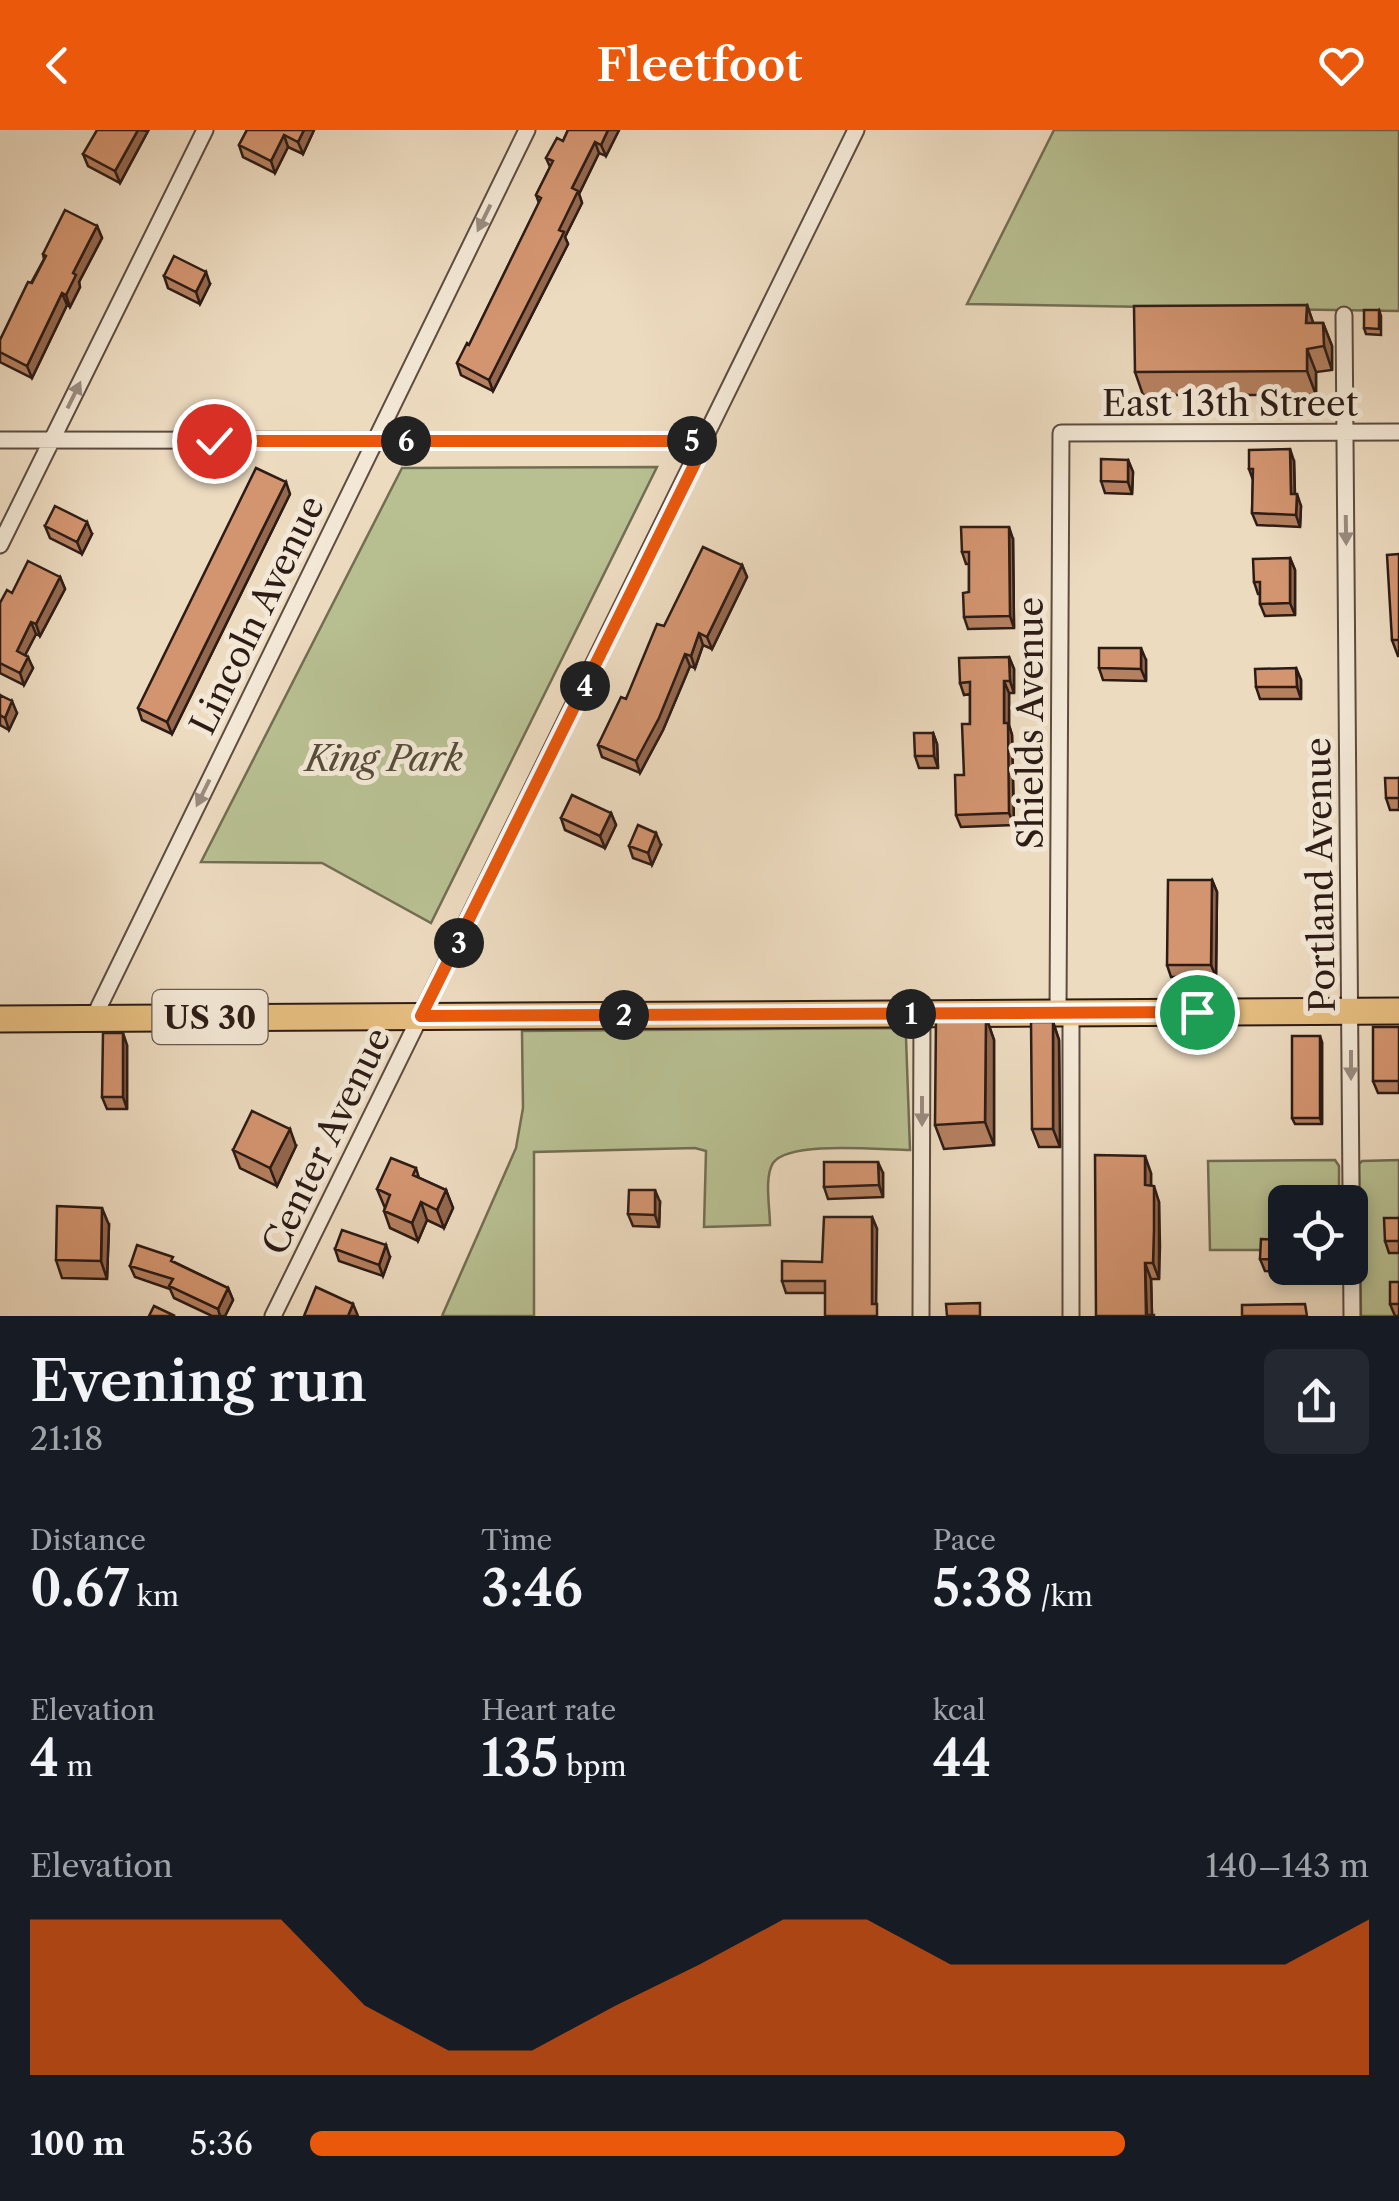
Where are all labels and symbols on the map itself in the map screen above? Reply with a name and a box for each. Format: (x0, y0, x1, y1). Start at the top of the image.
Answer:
one-way arrow (476, 203, 493, 232)
one-way arrow (66, 380, 83, 409)
street label: East 13th Street (1102, 382, 1359, 425)
pin (172, 399, 257, 484)
pin: 6 (381, 416, 431, 466)
pin: 5 (667, 416, 717, 466)
street label: Lincoln Avenue (181, 489, 333, 741)
one-way arrow (1338, 515, 1354, 547)
street label: Shields Avenue (1009, 597, 1052, 849)
pin: 4 (560, 661, 610, 711)
park label: King Park (302, 737, 463, 780)
street label: Portland Avenue (1296, 737, 1344, 1013)
one-way arrow (195, 779, 212, 808)
pin: 3 (434, 918, 484, 968)
pin (1155, 970, 1240, 1055)
pin: 1 (886, 989, 936, 1039)
road number: US 30 (152, 990, 268, 1044)
pin: 2 (599, 990, 649, 1040)
street label: Center Avenue (253, 1021, 399, 1261)
one-way arrow (1343, 1050, 1359, 1082)
one-way arrow (914, 1096, 930, 1128)

